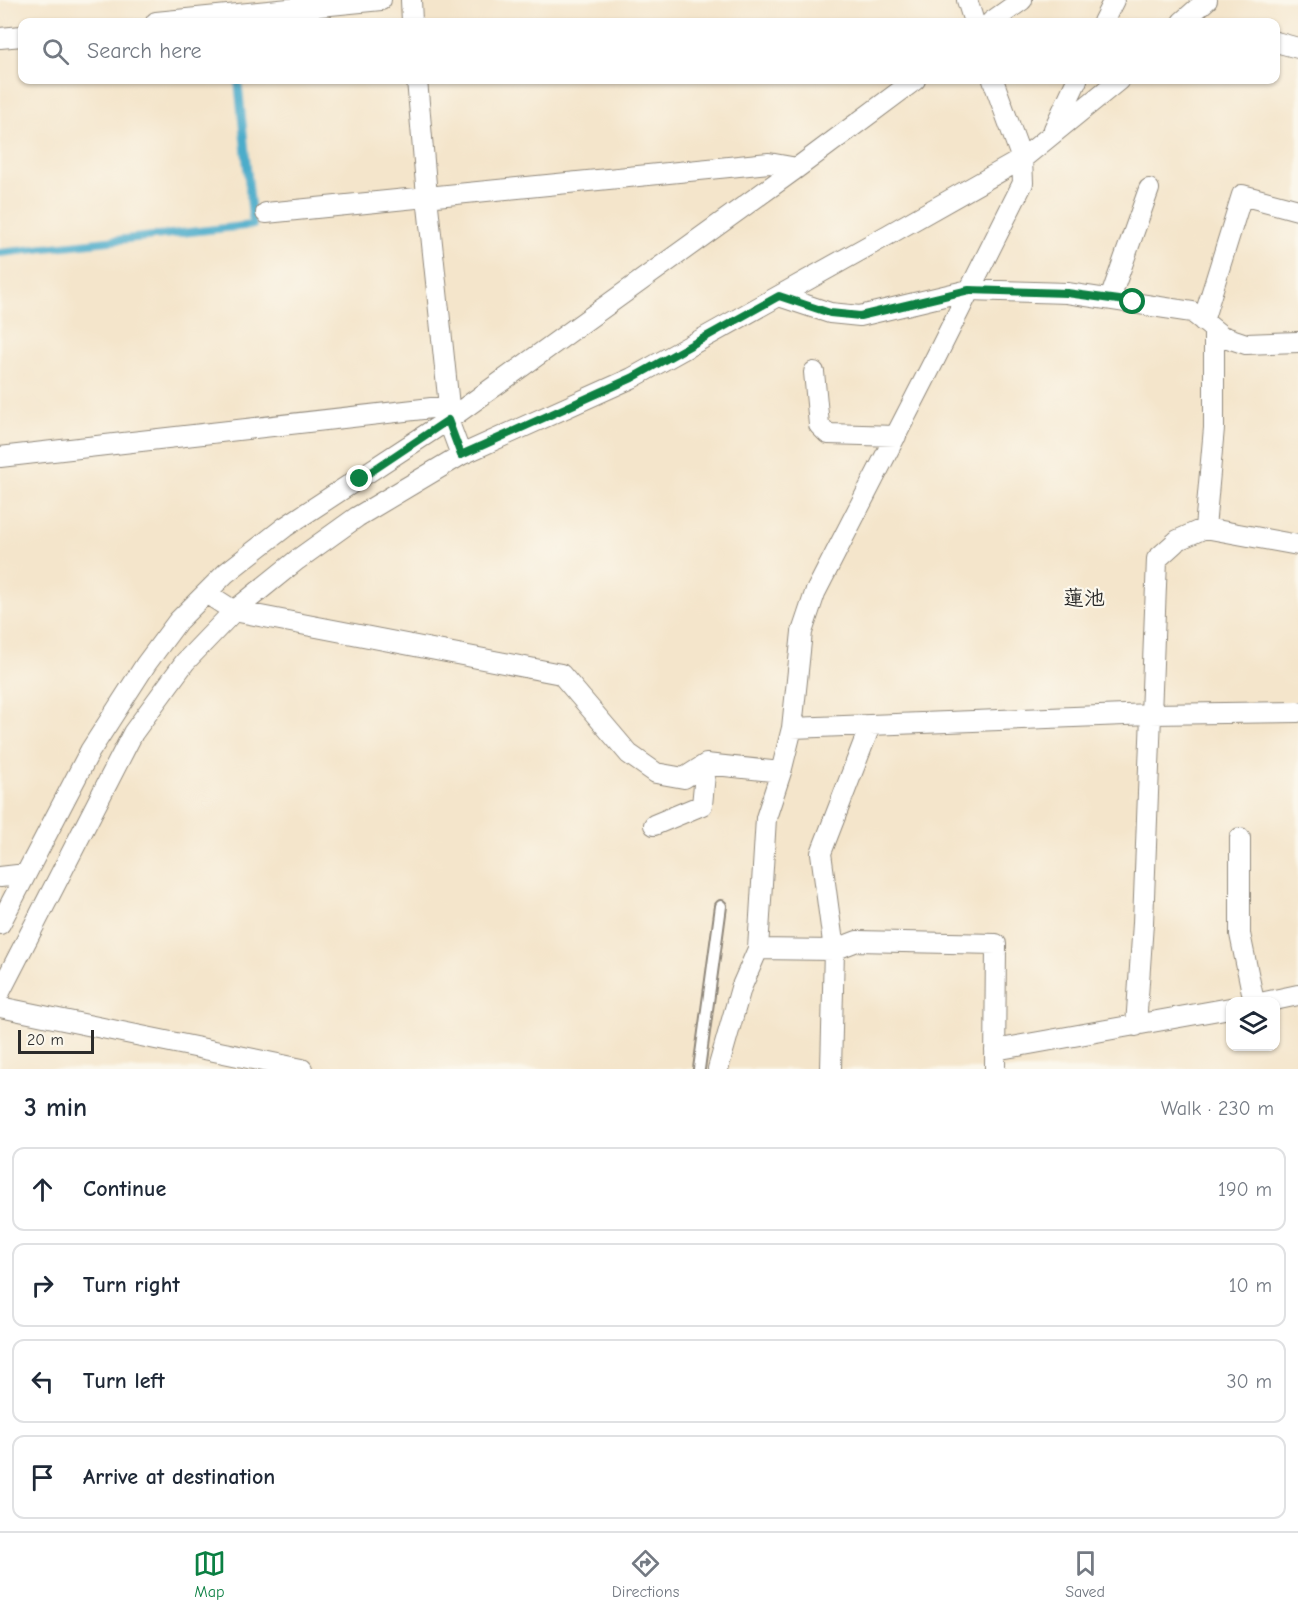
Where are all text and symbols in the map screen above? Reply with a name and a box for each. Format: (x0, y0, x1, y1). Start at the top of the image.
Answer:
search box (18, 18, 1280, 84)
icon: search (39, 35, 72, 68)
text: Search here (87, 38, 202, 64)
route start (1119, 288, 1145, 314)
route end (346, 465, 372, 491)
district label: 蓮池 (1063, 586, 1105, 610)
map controls (1226, 997, 1280, 1051)
button: layers (1226, 997, 1280, 1051)
scale bar (18, 1027, 94, 1054)
text: 20 m (27, 1031, 64, 1049)
text: 3 min (24, 1093, 87, 1123)
text: Walk · 230 m (1161, 1097, 1274, 1120)
icon: ahead (26, 1173, 59, 1206)
text: Continue (83, 1176, 166, 1202)
text: 190 m (1218, 1178, 1272, 1201)
icon: right (26, 1269, 59, 1302)
text: Turn right (83, 1272, 180, 1298)
text: 10 m (1229, 1274, 1272, 1297)
icon: left (26, 1365, 59, 1398)
text: Turn left (83, 1368, 165, 1394)
text: 30 m (1226, 1370, 1272, 1393)
icon: arrive (26, 1461, 59, 1494)
text: Arrive at destination (83, 1464, 275, 1490)
tab: Map (193, 1547, 226, 1601)
tab: Directions (612, 1547, 679, 1601)
tab: Saved (1065, 1547, 1105, 1601)

